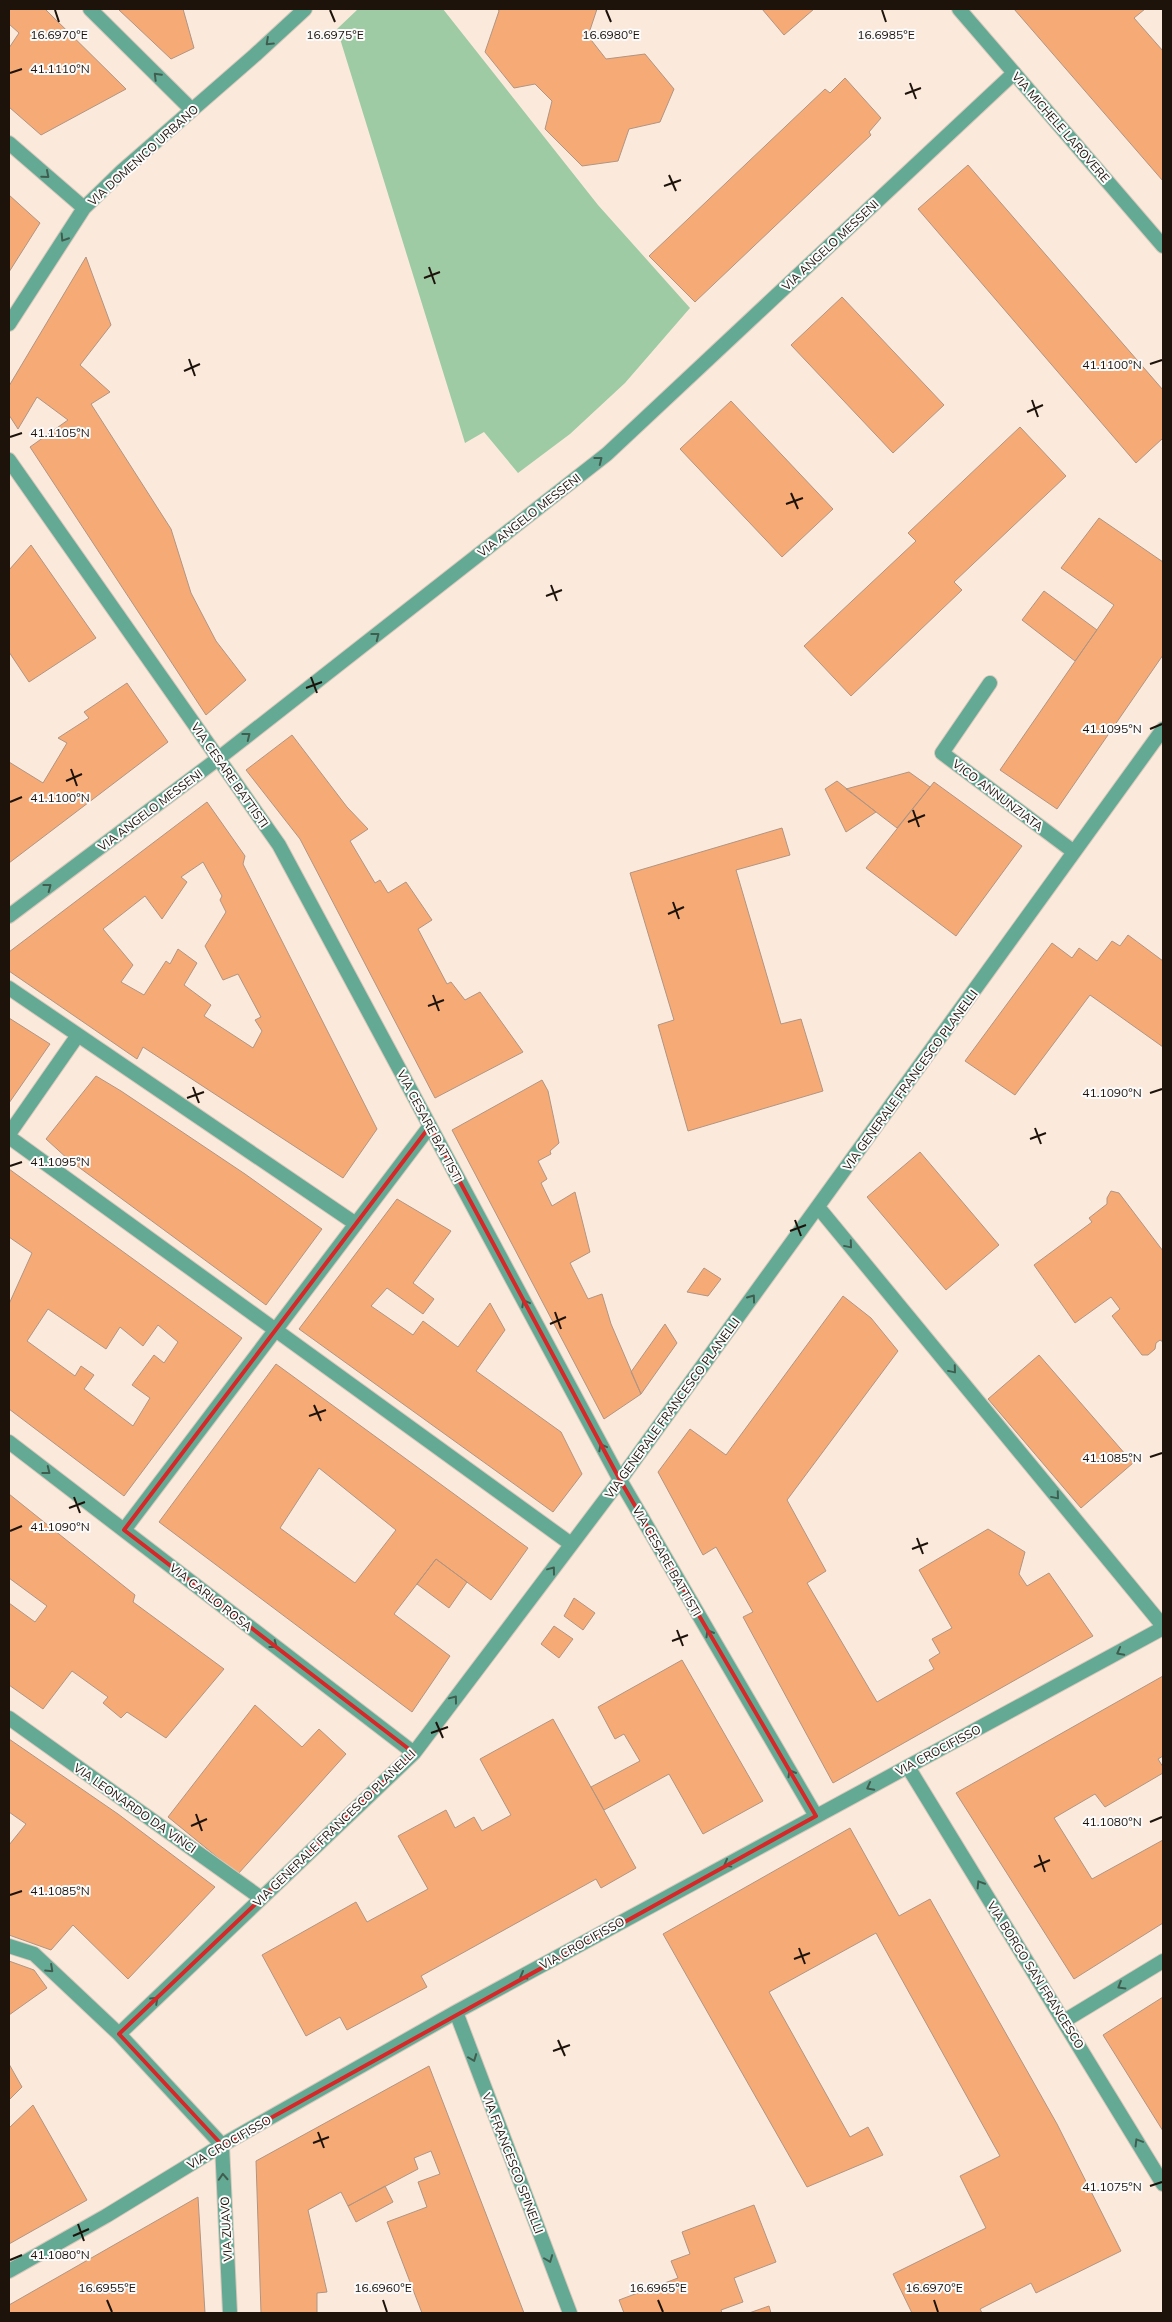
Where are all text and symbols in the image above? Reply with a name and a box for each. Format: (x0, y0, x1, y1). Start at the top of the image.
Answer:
text: 16.6970°E (30, 27, 88, 42)
text: 16.6975°E (306, 27, 364, 42)
text: 16.6980°E (582, 27, 640, 42)
text: 16.6985°E (857, 27, 915, 42)
one-way arrow (266, 36, 275, 45)
text: 41.1110°N (30, 61, 90, 76)
street label: VIA MICHELE LAROVERE (1009, 69, 1113, 185)
one-way arrow (154, 73, 163, 82)
street label: VIA DOMENICO URBANO (85, 101, 201, 209)
one-way arrow (40, 169, 49, 178)
street label: VIA ANGELO MESSENI (778, 196, 882, 294)
one-way arrow (61, 233, 70, 242)
text: 41.1100°N (1082, 357, 1142, 372)
text: 41.1105°N (30, 425, 90, 440)
one-way arrow (594, 456, 603, 465)
street label: VIA ANGELO MESSENI (474, 470, 584, 560)
one-way arrow (370, 633, 379, 642)
street label: VIA CESARE BATTISTI (188, 720, 272, 830)
text: 41.1095°N (1082, 721, 1142, 736)
one-way arrow (241, 733, 251, 742)
street label: VICO ANNUNZIATA (950, 756, 1046, 834)
street label: VIA ANGELO MESSENI (95, 766, 205, 854)
text: 41.1100°N (30, 790, 90, 805)
one-way arrow (42, 884, 51, 892)
street label: VIA GENERALE FRANCESCO PLANELLI (839, 987, 981, 1173)
street label: VIA CESARE BATTISTI (394, 1067, 466, 1185)
text: 41.1090°N (1082, 1085, 1142, 1100)
text: 41.1095°N (30, 1154, 90, 1169)
one-way arrow (844, 1239, 852, 1248)
one-way arrow (746, 1294, 755, 1304)
one-way arrow (522, 1300, 532, 1309)
street label: VIA GENERALE FRANCESCO PLANELLI (601, 1315, 743, 1501)
one-way arrow (947, 1365, 956, 1374)
one-way arrow (598, 1443, 608, 1452)
text: 41.1085°N (1082, 1450, 1142, 1465)
one-way arrow (41, 1466, 50, 1474)
one-way arrow (1050, 1490, 1059, 1499)
street label: VIA CESARE BATTISTI (629, 1503, 705, 1619)
text: 41.1090°N (30, 1519, 90, 1534)
street label: VIA CARLO ROSA (167, 1560, 255, 1634)
one-way arrow (546, 1567, 554, 1576)
one-way arrow (706, 1629, 716, 1638)
one-way arrow (268, 1639, 277, 1648)
one-way arrow (1117, 1645, 1126, 1655)
one-way arrow (448, 1695, 457, 1705)
street label: VIA CROCIFISSO (893, 1721, 983, 1779)
street label: VIA GENERALE FRANCESCO PLANELLI (250, 1746, 418, 1910)
street label: VIA LEONARDO DA VINCI (71, 1760, 199, 1856)
one-way arrow (788, 1770, 798, 1779)
one-way arrow (866, 1781, 875, 1791)
text: 41.1080°N (1082, 1814, 1142, 1829)
one-way arrow (723, 1858, 732, 1868)
one-way arrow (977, 1881, 986, 1890)
text: 41.1085°N (30, 1883, 90, 1898)
street label: VIA BORGO SAN FRANCESCO (984, 1898, 1088, 2052)
street label: VIA CROCIFISSO (537, 1914, 627, 1972)
one-way arrow (44, 1963, 53, 1972)
one-way arrow (519, 1969, 528, 1979)
one-way arrow (1118, 1979, 1127, 1989)
one-way arrow (149, 1997, 158, 2006)
one-way arrow (467, 2053, 477, 2061)
street label: VIA FRANCESCO SPINELLI (479, 2090, 547, 2236)
street label: VIA CROCIFISSO (184, 2112, 274, 2172)
one-way arrow (1134, 2139, 1144, 2148)
one-way arrow (218, 2173, 229, 2181)
text: 41.1075°N (1082, 2179, 1142, 2194)
street label: VIA ZUAVO (217, 2196, 235, 2262)
text: 41.1080°N (30, 2247, 90, 2262)
one-way arrow (543, 2254, 553, 2262)
text: 16.6955°E (78, 2280, 136, 2295)
text: 16.6960°E (354, 2280, 412, 2295)
text: 16.6965°E (629, 2280, 687, 2295)
text: 16.6970°E (905, 2280, 963, 2295)

